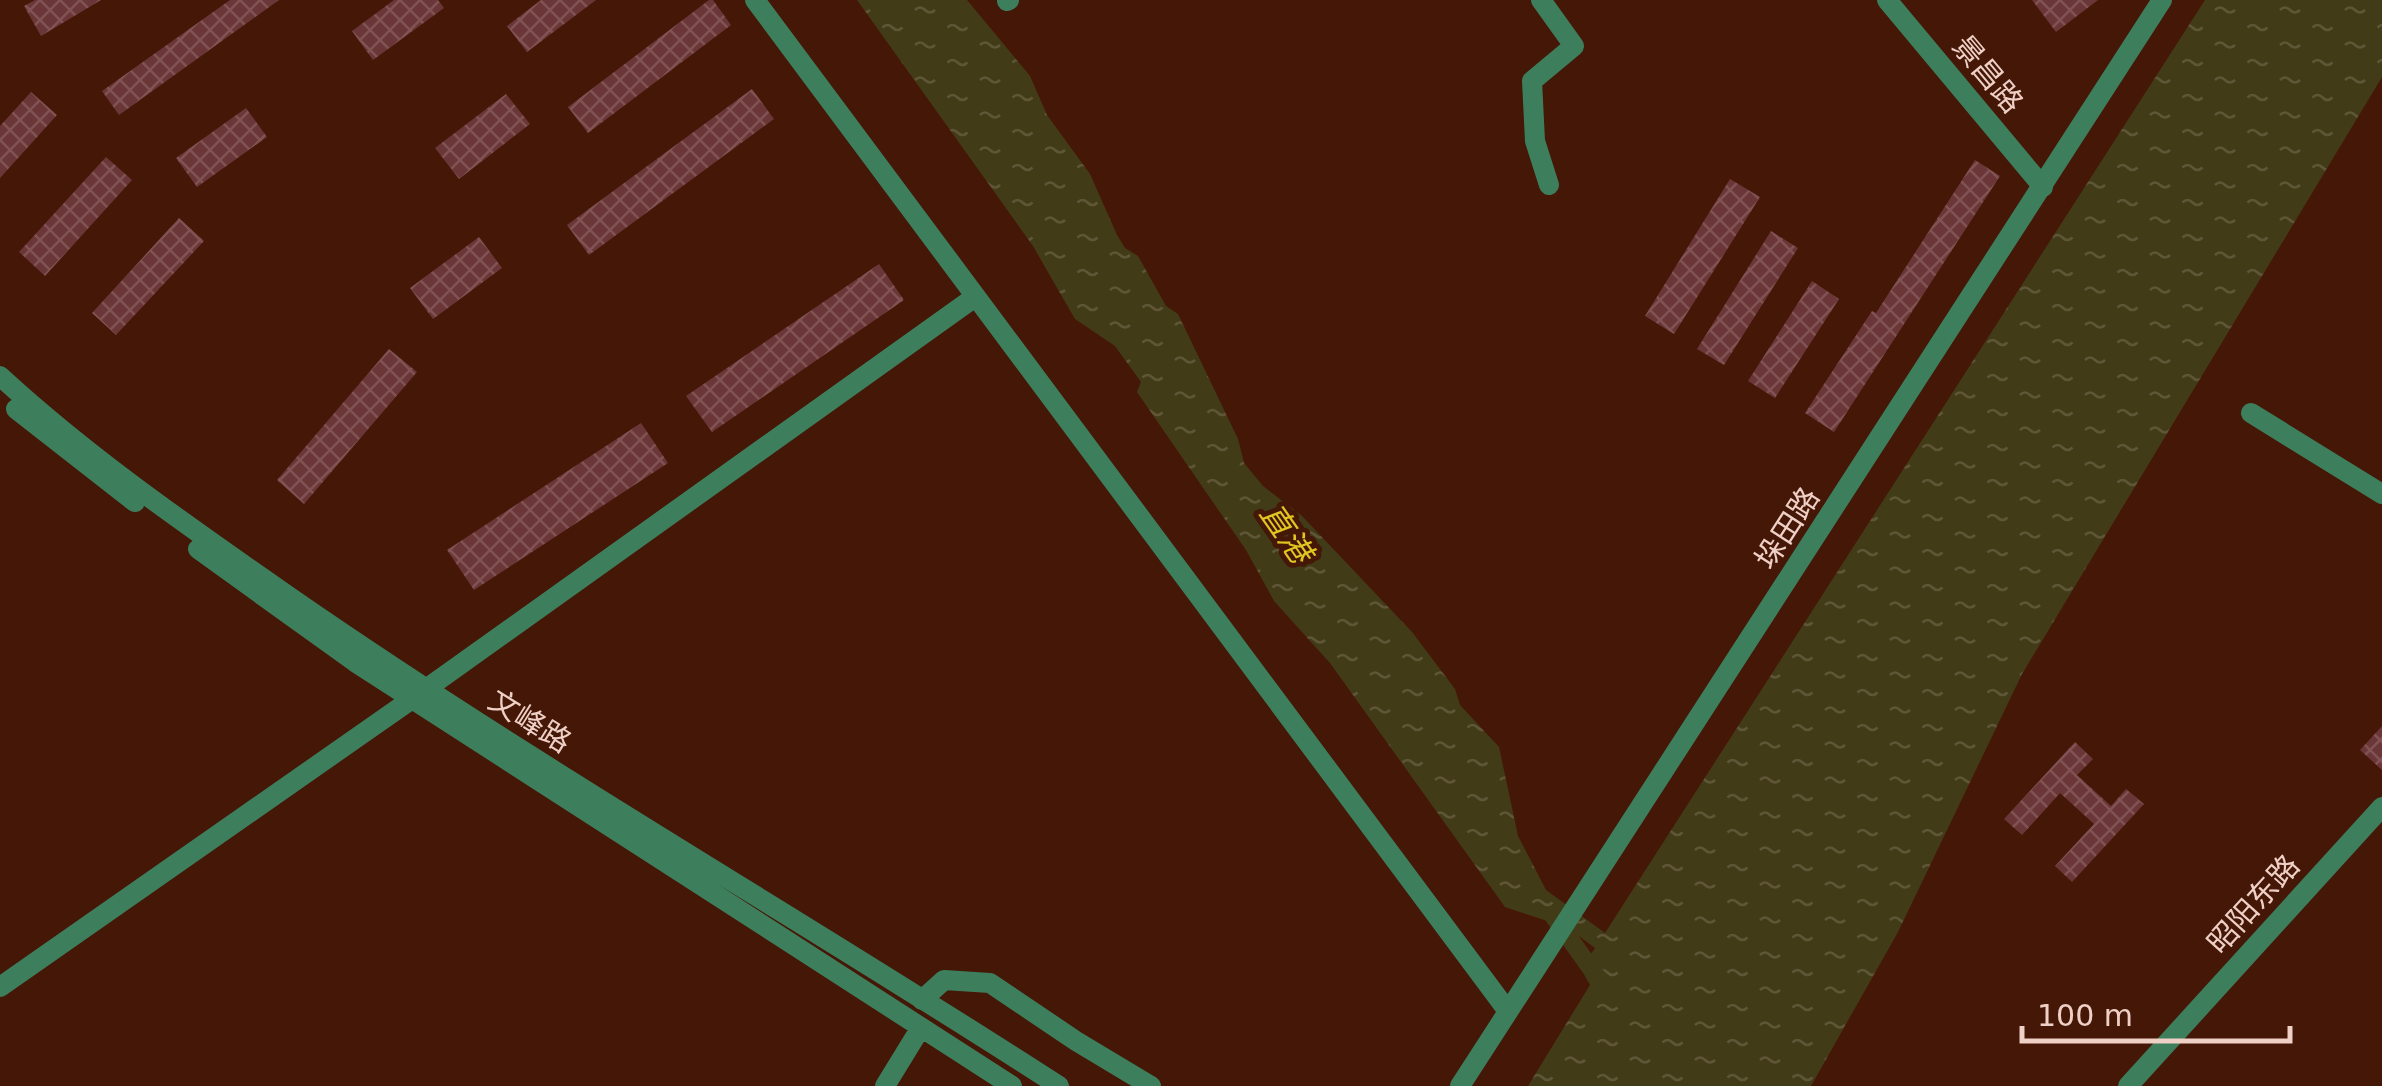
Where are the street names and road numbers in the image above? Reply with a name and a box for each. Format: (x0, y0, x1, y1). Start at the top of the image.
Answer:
street label: 景昌路 (1946, 28, 2030, 120)
street label: 垛田路 (1748, 481, 1826, 575)
street label: 文峰路 (483, 682, 577, 760)
street label: 昭阳东路 (2200, 848, 2306, 960)

